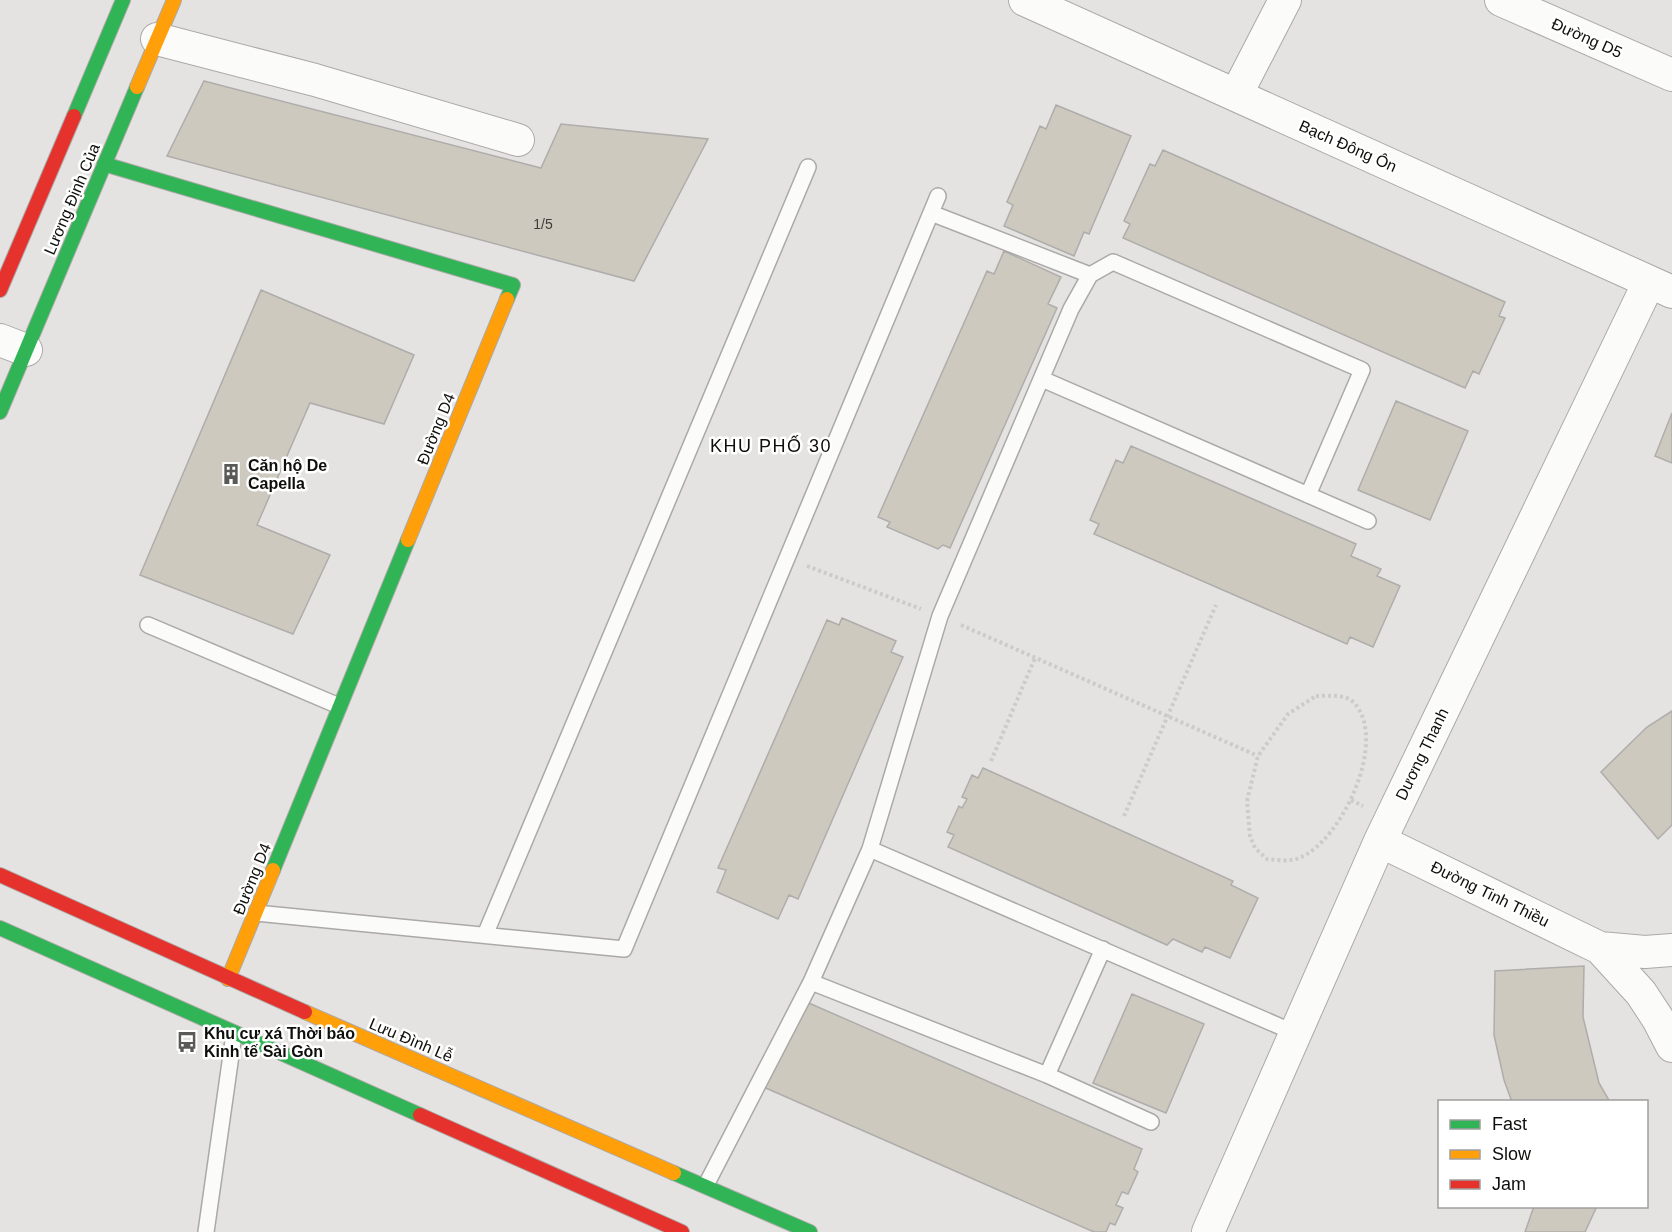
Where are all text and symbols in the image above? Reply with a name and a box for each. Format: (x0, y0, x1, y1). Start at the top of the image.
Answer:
street label: Đường D5 (1549, 15, 1625, 61)
street label: Bạch Đông Ôn (1297, 116, 1400, 175)
street label: Lương Định Của (41, 141, 103, 257)
house number: 1/5 (533, 216, 553, 232)
street label: Đường D4 (414, 391, 458, 467)
district label: KHU PHỐ 30 (710, 435, 832, 456)
place label: Căn hộ De Capella (248, 457, 327, 492)
building icon: Căn hộ De Capella (219, 462, 243, 486)
street label: Dương Thanh (1392, 705, 1452, 803)
street label: Đường D4 (230, 841, 274, 917)
street label: Đường Tinh Thiều (1428, 858, 1552, 930)
street label: Lưu Đình Lễ (367, 1014, 456, 1065)
place label: Khu cư xá Thời báo Kinh tế Sài Gòn (204, 1025, 355, 1060)
bus stop icon: Khu cư xá Thời báo Kinh tế Sài Gòn (175, 1030, 199, 1054)
legend (1438, 1100, 1648, 1208)
text: Fast (1492, 1114, 1527, 1134)
text: Slow (1492, 1144, 1532, 1164)
text: Jam (1492, 1174, 1526, 1194)

